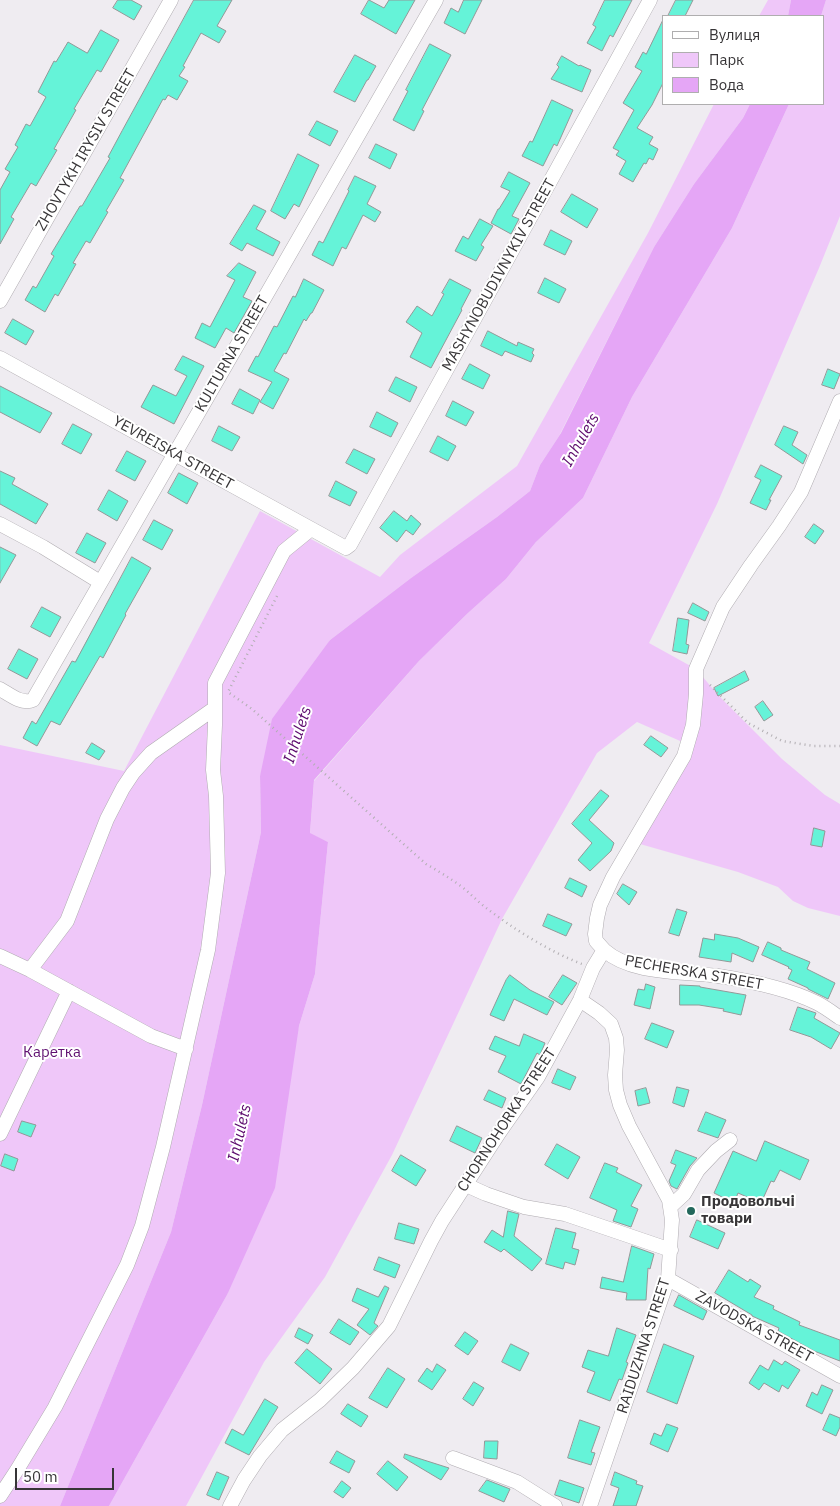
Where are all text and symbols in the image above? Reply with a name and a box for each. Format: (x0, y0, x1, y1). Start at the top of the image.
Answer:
legend (662, 15, 825, 105)
text: Вулиця (709, 25, 760, 44)
text: Парк (709, 50, 744, 69)
street label: ZHOVTYKH IRYSIV STREET (32, 66, 140, 234)
text: Вода (709, 75, 744, 94)
street label: MASHYNOBUDIVNYKIV STREET (439, 176, 559, 374)
street label: KULTURNA STREET (191, 293, 273, 415)
water label: Inhulets (558, 410, 604, 470)
street label: YEVREISKA STREET (110, 412, 236, 494)
water label: Inhulets (280, 704, 316, 766)
street label: PECHERSKA STREET (623, 952, 765, 994)
park label: Каретка (23, 1044, 81, 1062)
street label: CHORNOHORKA STREET (454, 1045, 560, 1195)
water label: Inhulets (224, 1102, 256, 1164)
place label: Продовольчі товари (701, 1193, 795, 1228)
marker: Продовольчі товари (685, 1205, 697, 1217)
street label: RAIDUZHNA STREET (614, 1276, 674, 1416)
street label: ZAVODSKA STREET (692, 1287, 816, 1367)
scale bar (18, 1458, 116, 1490)
text: 50 m (23, 1467, 58, 1486)

